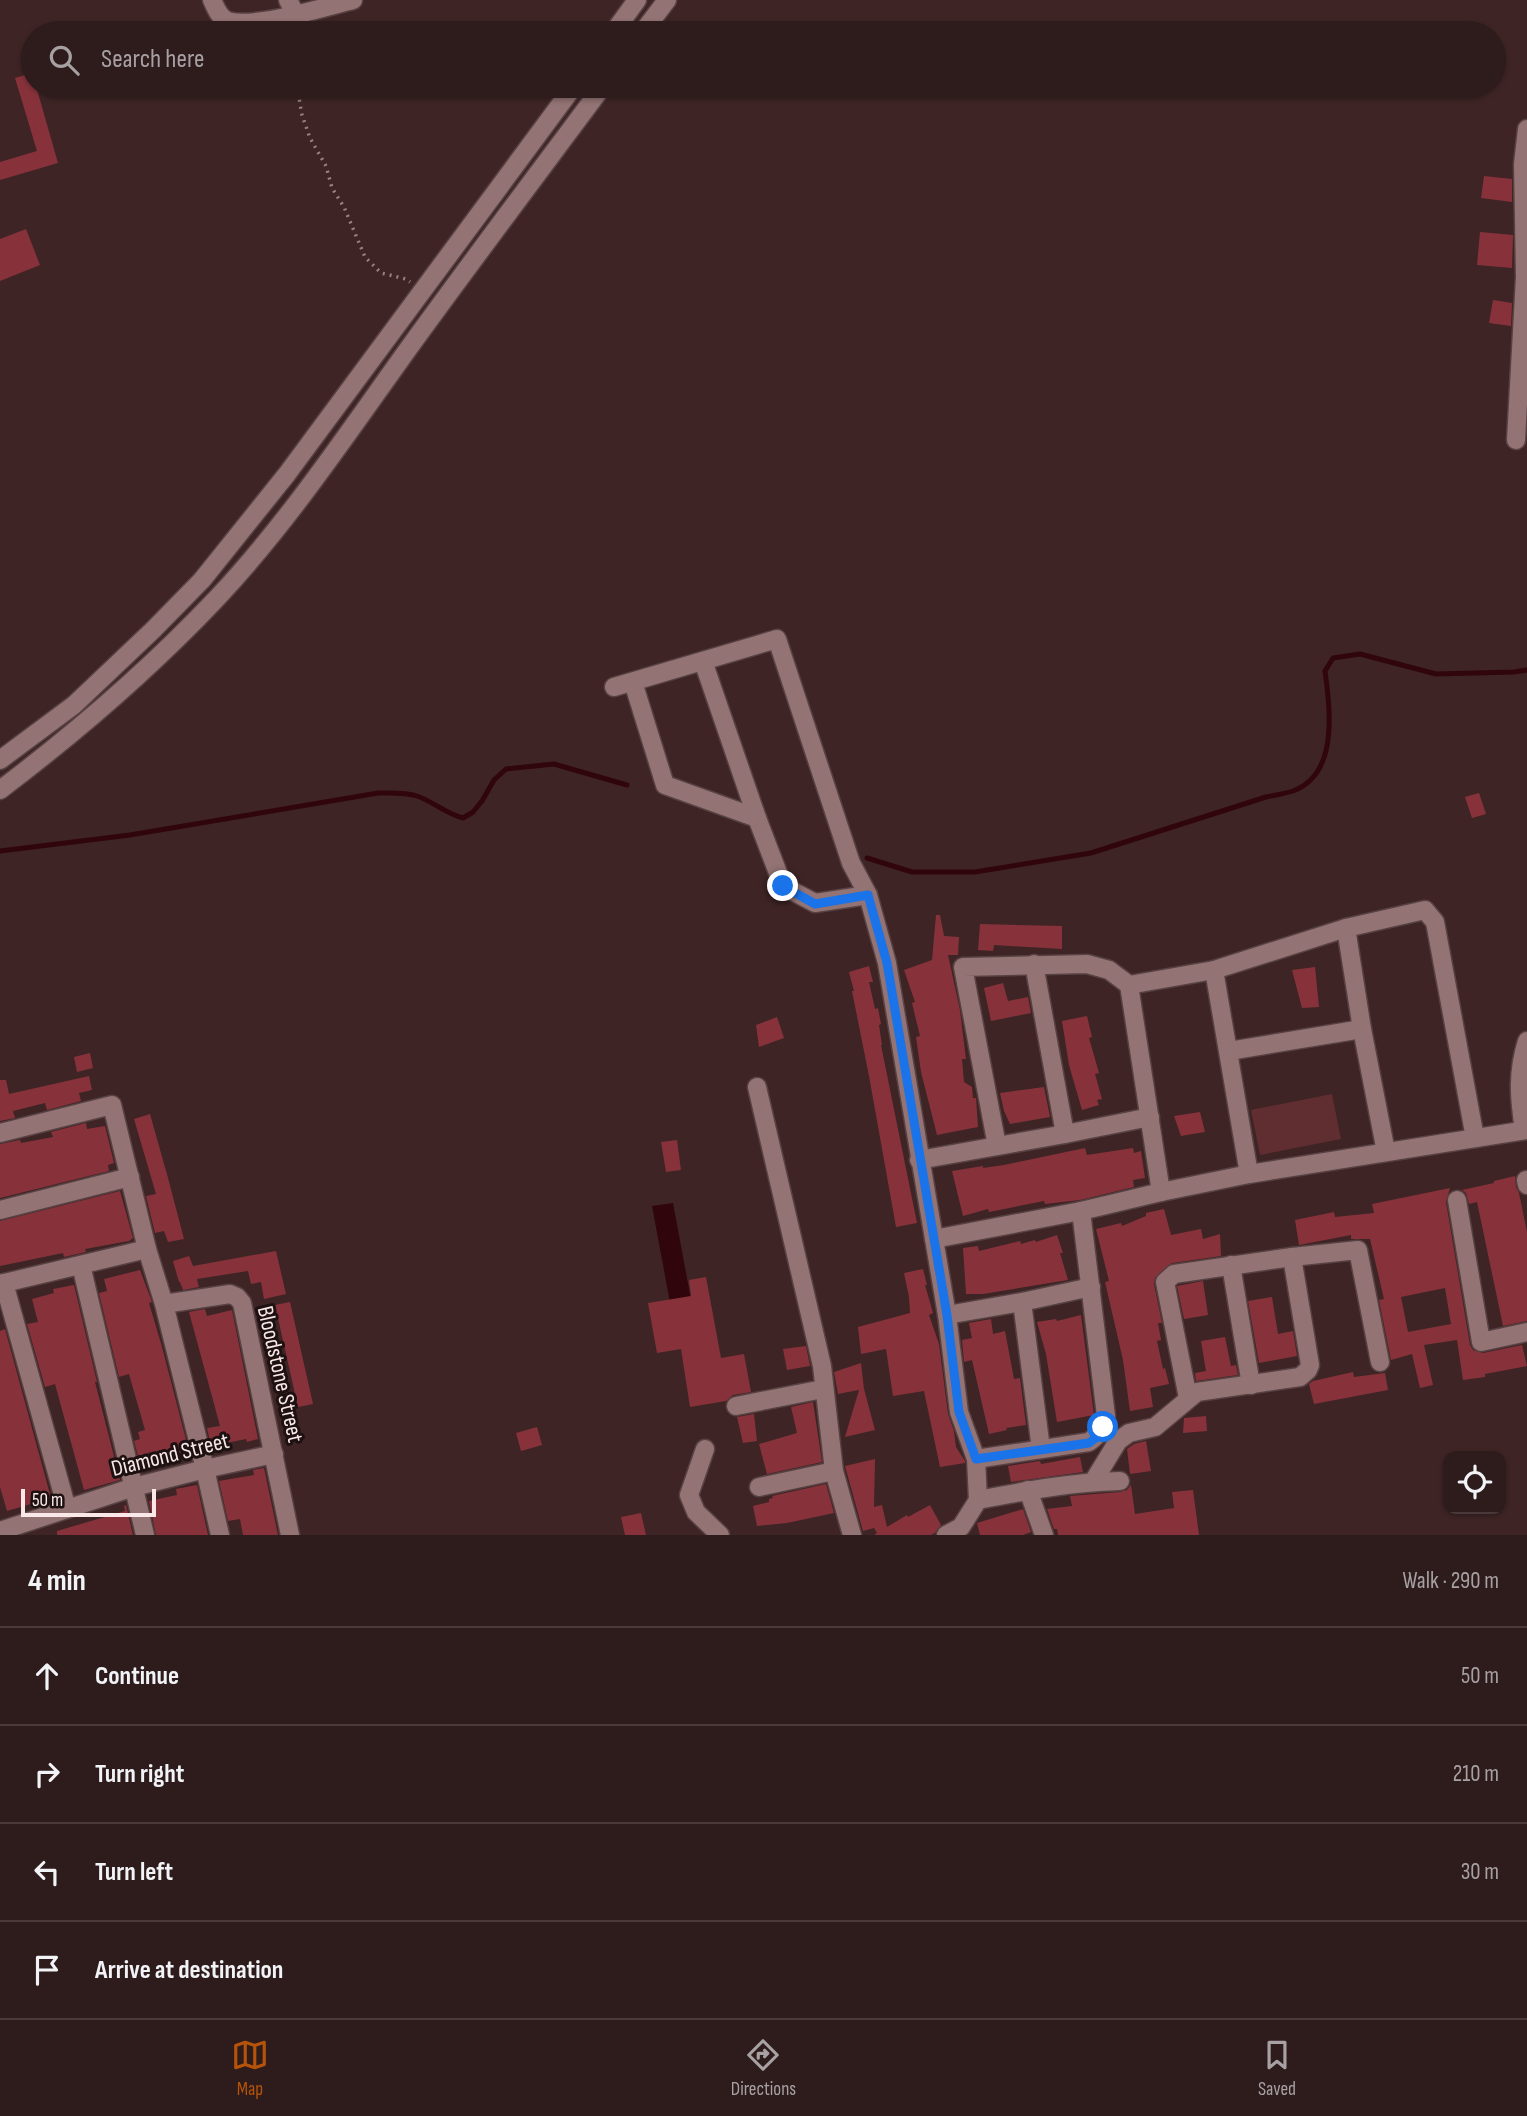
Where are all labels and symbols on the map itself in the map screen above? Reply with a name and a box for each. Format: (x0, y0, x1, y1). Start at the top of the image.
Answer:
route end (767, 870, 798, 901)
street label: Bloodstone Street (251, 1303, 309, 1445)
route start (1087, 1411, 1118, 1442)
street label: Diamond Street (108, 1427, 232, 1483)
scale bar (21, 1486, 156, 1518)

